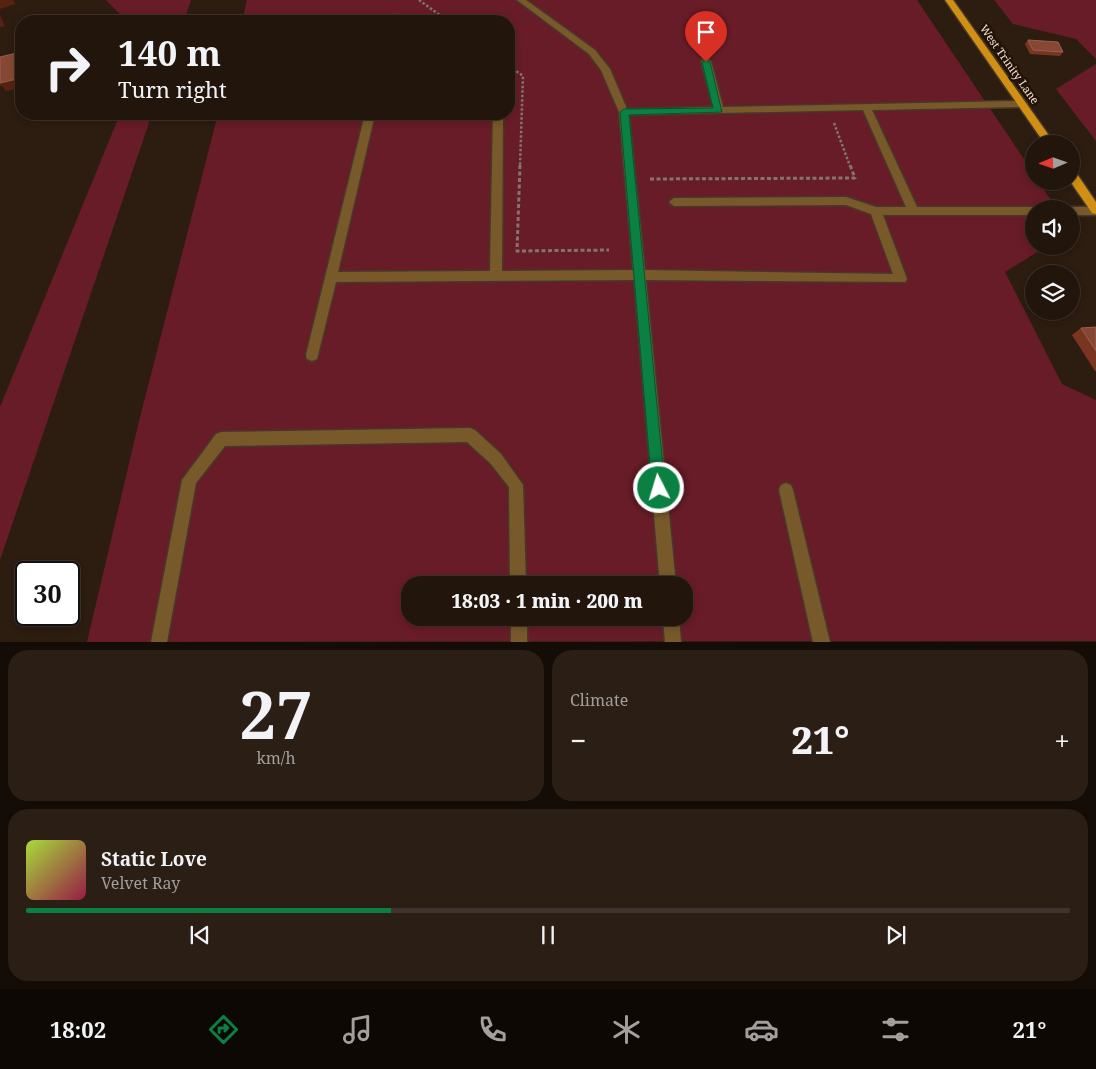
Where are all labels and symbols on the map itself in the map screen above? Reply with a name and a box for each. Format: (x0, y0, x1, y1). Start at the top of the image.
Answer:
pin (685, 11, 727, 62)
street label: West Trinity Lane (977, 21, 1043, 107)
north arrow (1025, 135, 1080, 190)
position arrow (632, 461, 684, 513)
speed limit sign: 30 (15, 561, 80, 626)

